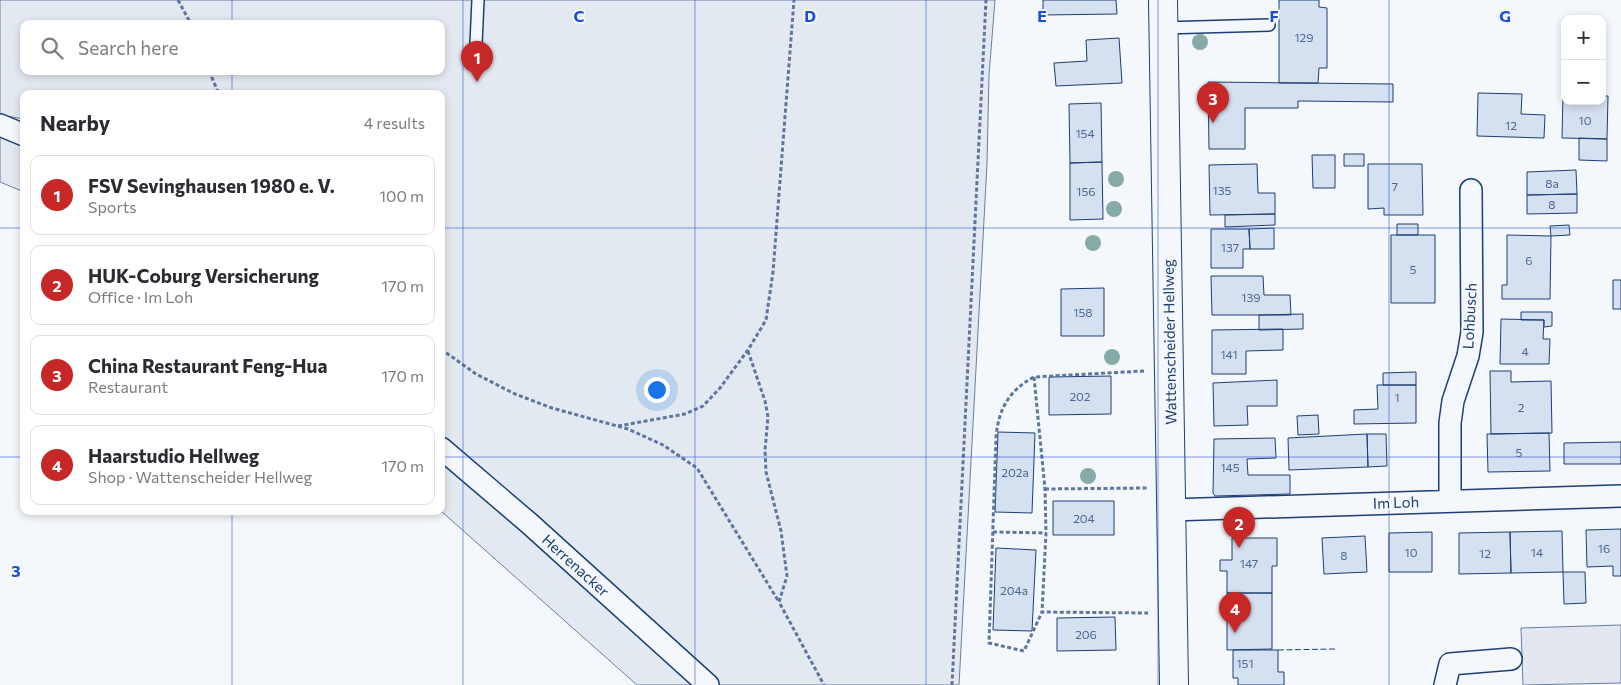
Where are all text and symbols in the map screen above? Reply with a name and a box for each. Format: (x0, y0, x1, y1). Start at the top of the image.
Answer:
text: C (574, 6, 585, 25)
text: D (804, 6, 816, 25)
text: E (1037, 6, 1047, 25)
text: F (1269, 6, 1279, 25)
text: G (1499, 6, 1511, 25)
map controls (1561, 15, 1606, 105)
button: + (1561, 15, 1606, 60)
search box (20, 20, 445, 75)
house number: 129 (1294, 30, 1314, 44)
icon: search (38, 34, 66, 62)
text: Search here (78, 36, 178, 59)
pin: 1 (461, 41, 493, 82)
button: − (1561, 60, 1606, 105)
pin: 3 (1197, 82, 1229, 123)
text: Nearby (40, 110, 110, 135)
text: 4 results (364, 113, 425, 132)
house number: 10 (1579, 113, 1592, 127)
house number: 12 (1505, 118, 1517, 132)
house number: 154 (1075, 126, 1095, 140)
text: FSV Sevinghausen 1980 e. V. (88, 174, 335, 197)
house number: 8a (1545, 176, 1559, 190)
house number: 7 (1392, 179, 1398, 193)
house number: 135 (1213, 183, 1232, 197)
house number: 156 (1076, 184, 1096, 198)
text: 1 (53, 186, 61, 205)
text: 100 m (379, 186, 424, 205)
text: Sports (88, 197, 137, 216)
house number: 8 (1548, 197, 1556, 211)
house number: 137 (1221, 240, 1239, 254)
house number: 6 (1525, 253, 1533, 267)
street label: Wattenscheider Hellweg (1159, 259, 1179, 425)
house number: 5 (1410, 262, 1417, 276)
text: HUK-Coburg Versicherung (88, 264, 319, 287)
text: 2 (52, 276, 62, 295)
text: 170 m (381, 276, 424, 295)
street label: Lohbusch (1458, 282, 1480, 350)
text: Office · Im Loh (88, 287, 193, 306)
house number: 139 (1241, 290, 1261, 304)
house number: 158 (1073, 305, 1093, 319)
house number: 4 (1521, 344, 1529, 358)
house number: 141 (1220, 347, 1238, 361)
text: China Restaurant Feng-Hua (88, 354, 327, 377)
text: 3 (52, 366, 62, 385)
text: 170 m (381, 366, 424, 385)
text: Restaurant (88, 377, 168, 396)
your location (644, 377, 670, 403)
house number: 202 (1069, 389, 1091, 403)
house number: 1 (1394, 390, 1400, 404)
house number: 2 (1518, 400, 1525, 414)
text: Haarstudio Hellweg (88, 444, 259, 467)
house number: 5 (1516, 445, 1523, 459)
text: 4 (52, 456, 62, 475)
text: 170 m (381, 456, 424, 475)
house number: 145 (1220, 460, 1240, 474)
house number: 202a (1001, 465, 1029, 479)
text: Shop · Wattenscheider Hellweg (88, 467, 312, 486)
street label: Im Loh (1373, 492, 1419, 512)
pin: 2 (1223, 507, 1255, 548)
house number: 204 (1073, 511, 1095, 525)
street label: Herrenacker (539, 530, 613, 600)
house number: 16 (1598, 541, 1610, 555)
house number: 10 (1405, 545, 1418, 559)
house number: 14 (1531, 545, 1543, 559)
house number: 12 (1479, 546, 1491, 560)
house number: 8 (1340, 548, 1348, 562)
house number: 147 (1240, 556, 1258, 570)
text: 3 (11, 561, 21, 580)
house number: 204a (1000, 583, 1028, 597)
pin: 4 (1219, 592, 1251, 633)
house number: 206 (1075, 627, 1097, 641)
house number: 151 (1236, 656, 1254, 670)

